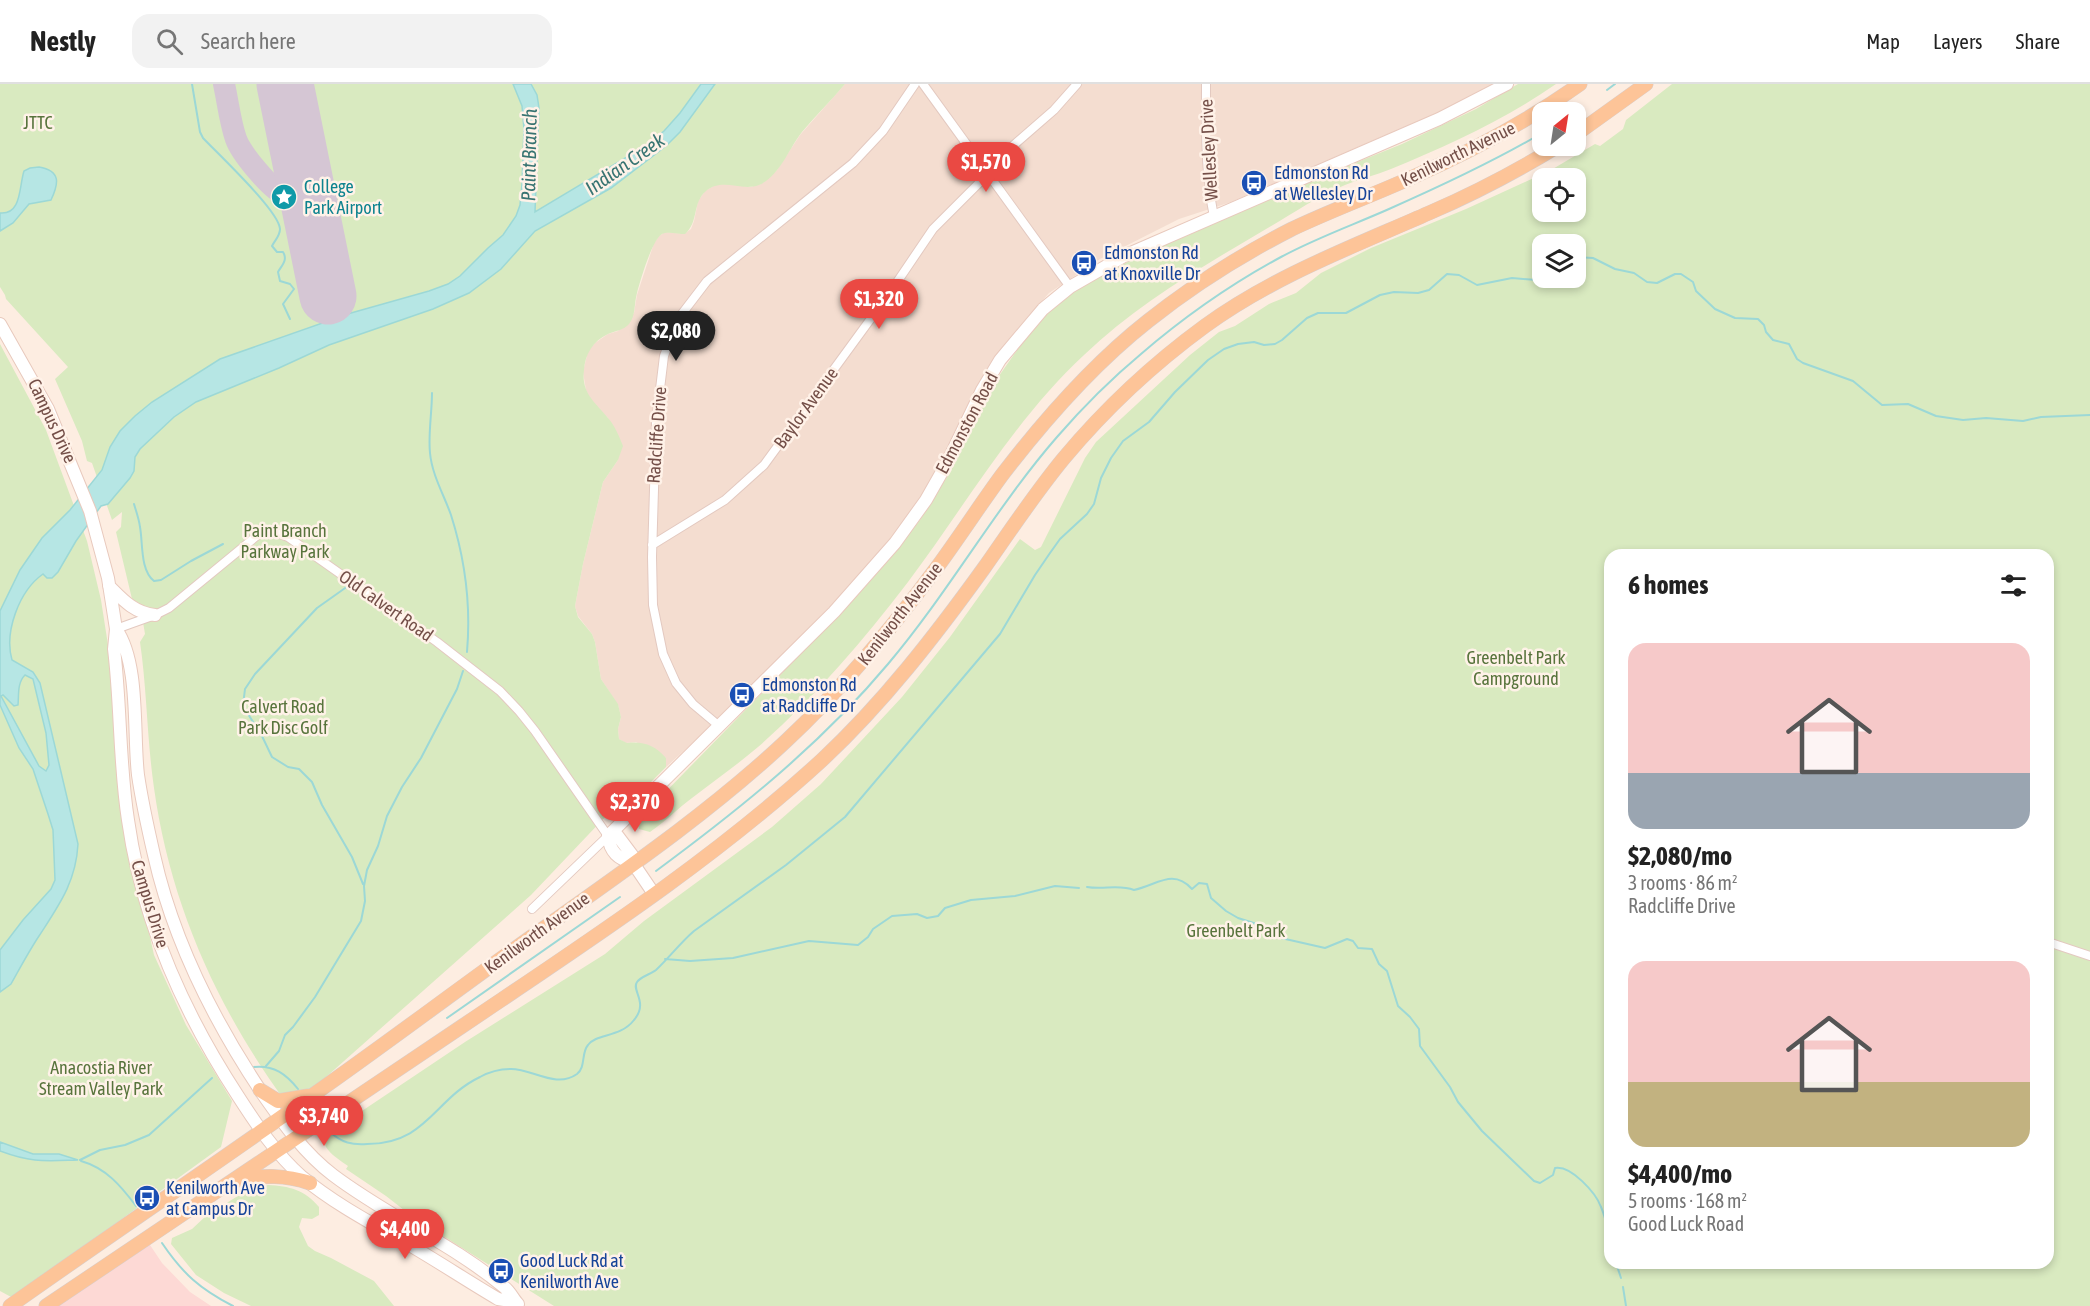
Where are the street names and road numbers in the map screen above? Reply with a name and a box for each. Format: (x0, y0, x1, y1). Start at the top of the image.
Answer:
street label: Wellesley Drive (1195, 99, 1222, 201)
street label: Kenilworth Avenue (1397, 117, 1518, 190)
street label: Baylor Avenue (769, 363, 842, 452)
street label: Edmonston Road (931, 369, 1002, 477)
street label: Campus Drive (24, 375, 81, 466)
street label: Radcliffe Drive (643, 386, 670, 484)
street label: Kenilworth Avenue (853, 558, 946, 669)
street label: Old Calvert Road (335, 566, 437, 646)
street label: Campus Drive (127, 858, 174, 950)
street label: Kenilworth Avenue (480, 888, 593, 978)

